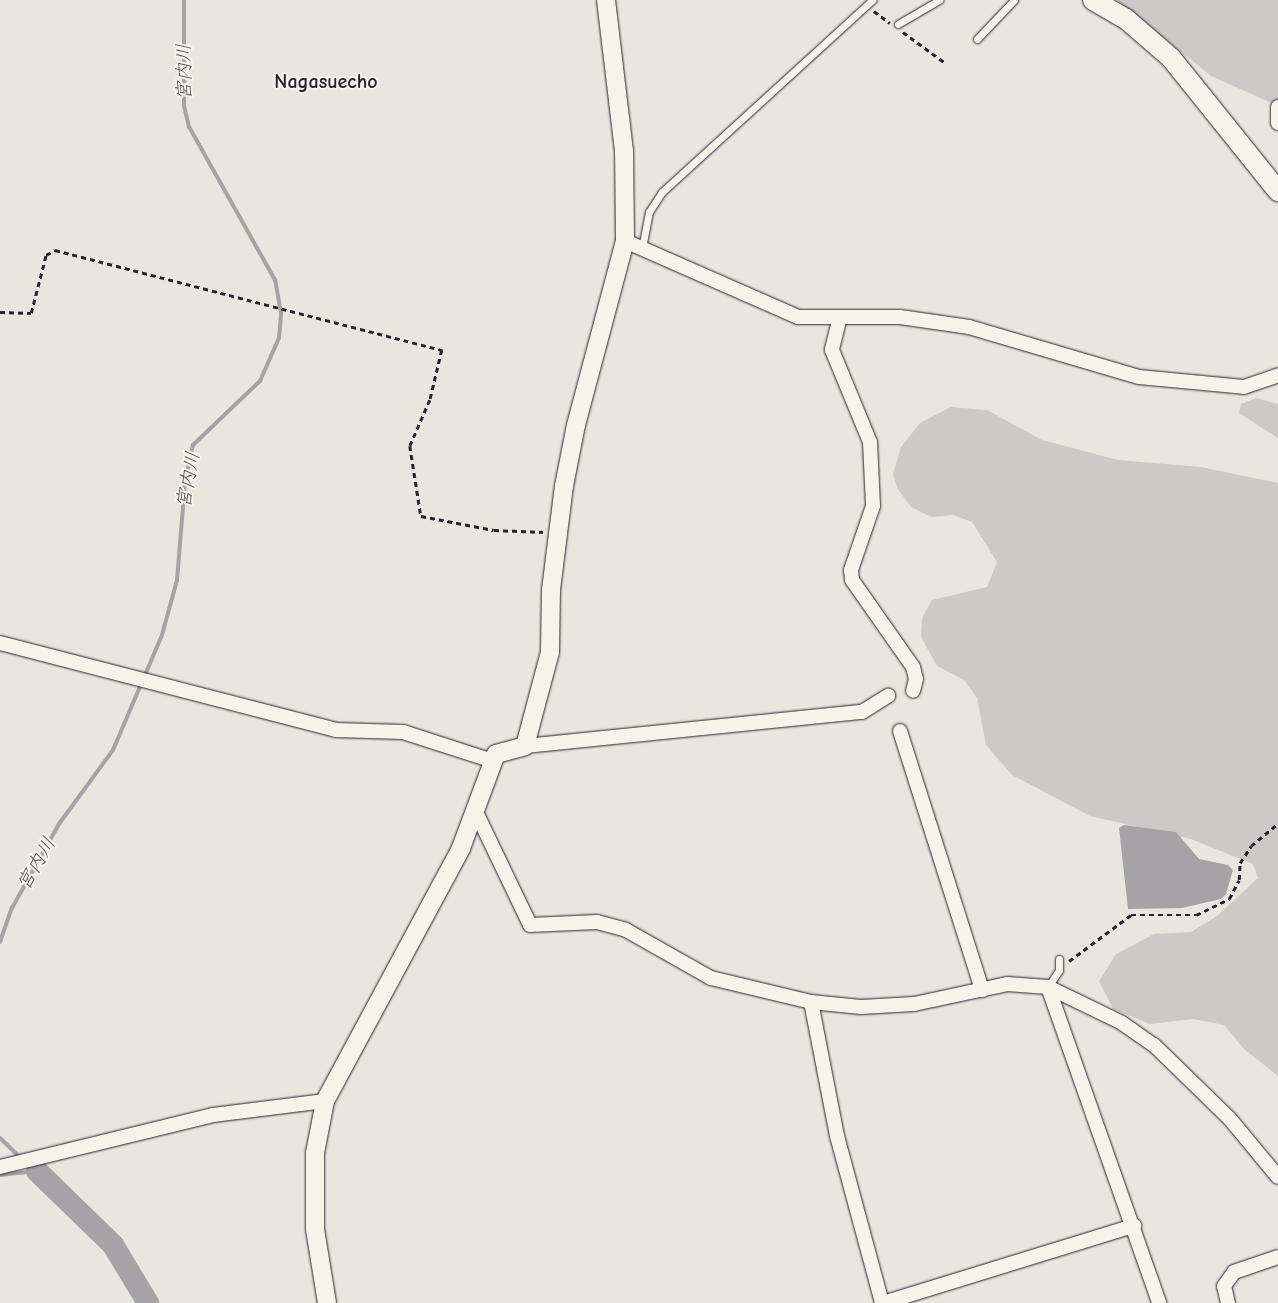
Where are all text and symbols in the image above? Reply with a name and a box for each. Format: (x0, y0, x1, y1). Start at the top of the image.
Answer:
water label: 宮内川 (173, 43, 197, 101)
district label: Nagasuecho (274, 69, 378, 93)
water label: 宮内川 (173, 450, 205, 510)
water label: 宮内川 (13, 834, 61, 894)

